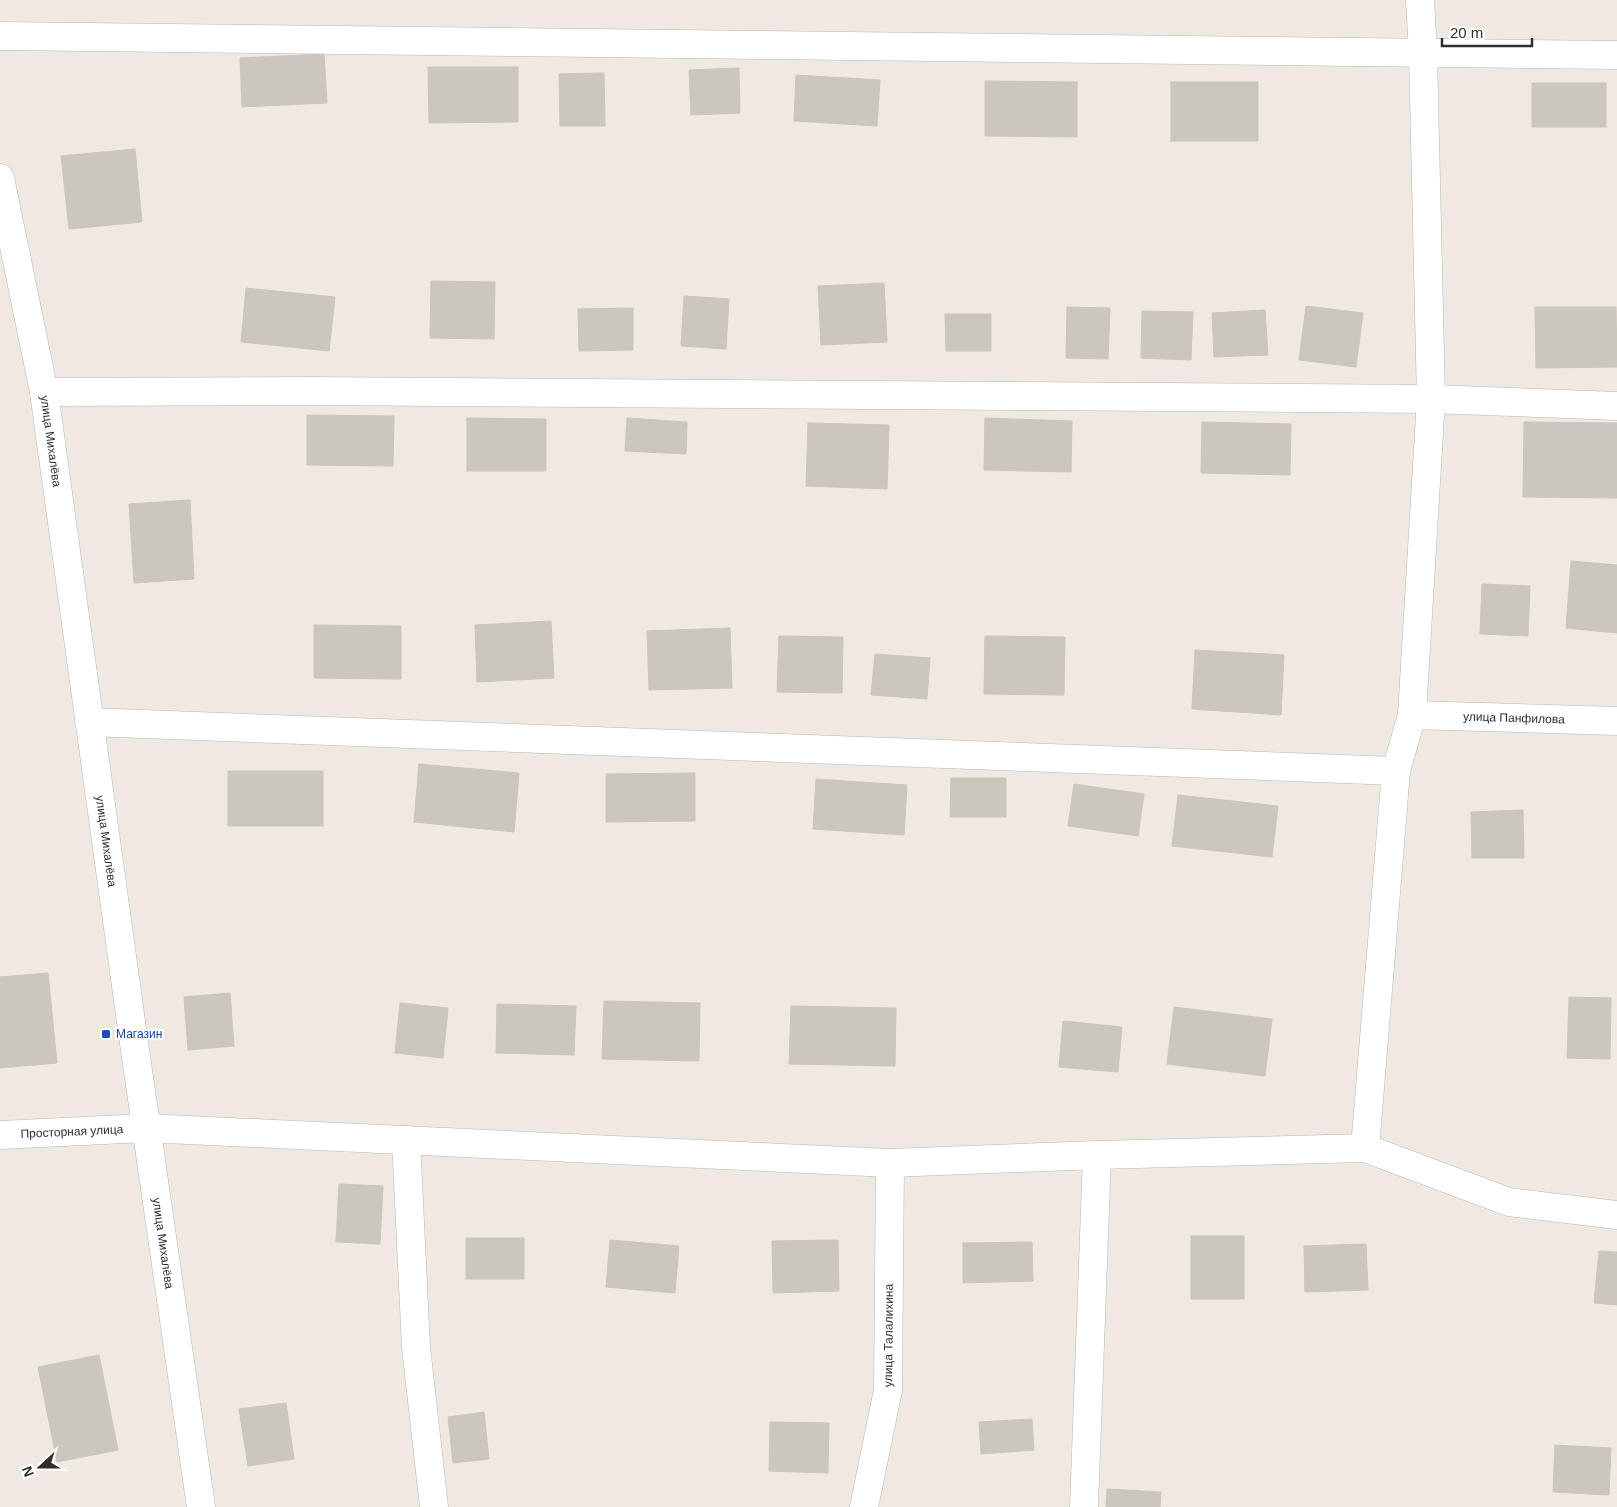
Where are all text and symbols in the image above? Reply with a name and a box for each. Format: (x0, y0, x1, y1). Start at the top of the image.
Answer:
scale bar (1442, 15, 1532, 47)
text: 20 m (1450, 24, 1483, 41)
street label: улица Михалёва (38, 394, 64, 488)
street label: улица Панфилова (1463, 709, 1565, 726)
street label: улица Михалёва (93, 795, 119, 888)
place label: Магазин (116, 1027, 162, 1041)
marker: Магазин (100, 1028, 112, 1040)
street label: Просторная улица (20, 1122, 124, 1141)
street label: улица Михалёва (149, 1197, 176, 1290)
street label: улица Талалихина (881, 1283, 896, 1387)
north arrow (15, 1442, 65, 1492)
text: N (19, 1464, 37, 1479)

